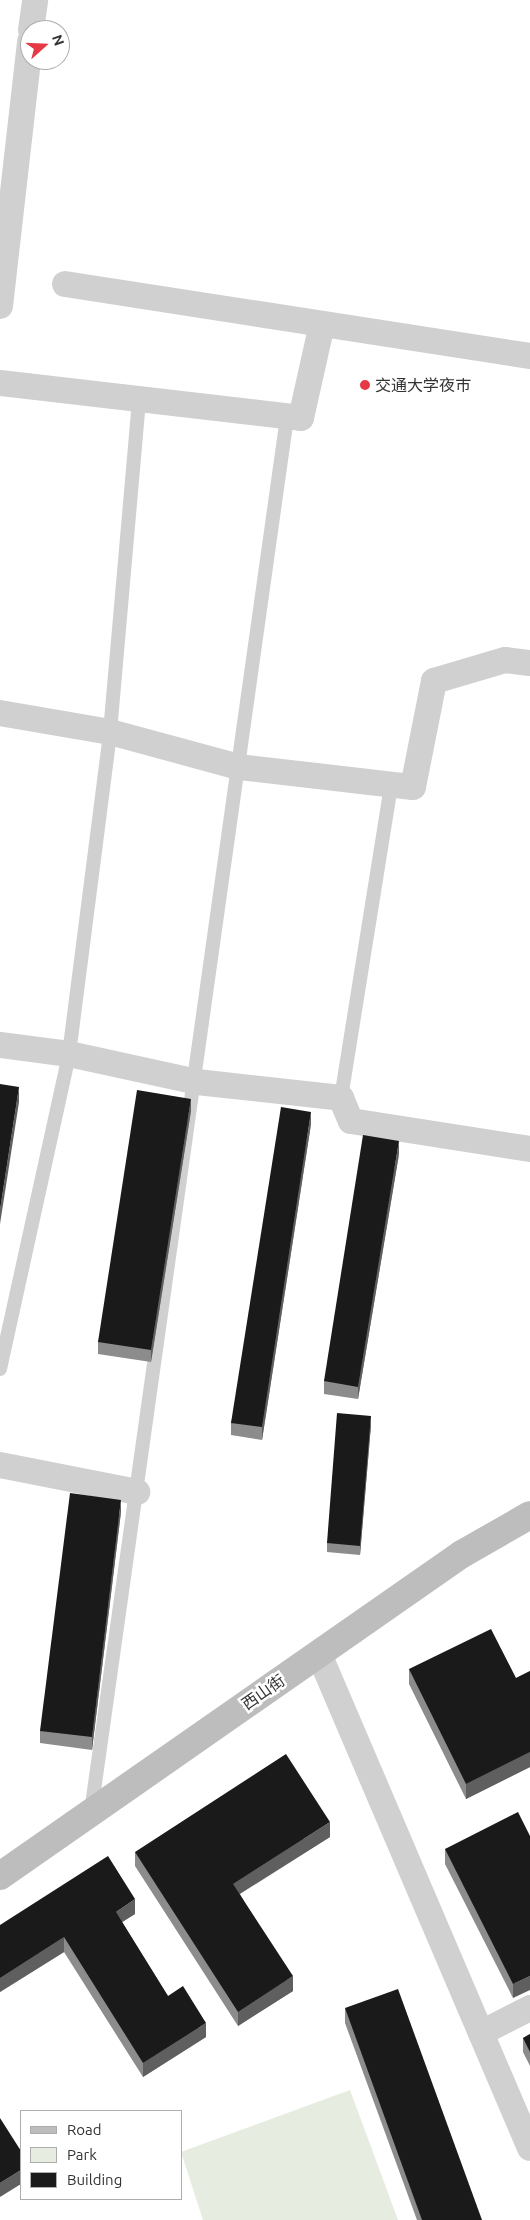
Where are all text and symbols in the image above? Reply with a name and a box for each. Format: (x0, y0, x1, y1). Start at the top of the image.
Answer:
north arrow (20, 20, 70, 70)
text: N (49, 33, 67, 48)
place label: 交通大学夜巿 (375, 375, 471, 395)
marker: 交通大学夜巿 (359, 379, 371, 391)
street label: 西山街 (238, 1670, 288, 1714)
legend (20, 2110, 182, 2200)
text: Road (67, 2121, 102, 2138)
text: Park (67, 2146, 97, 2163)
text: Building (67, 2171, 122, 2188)

